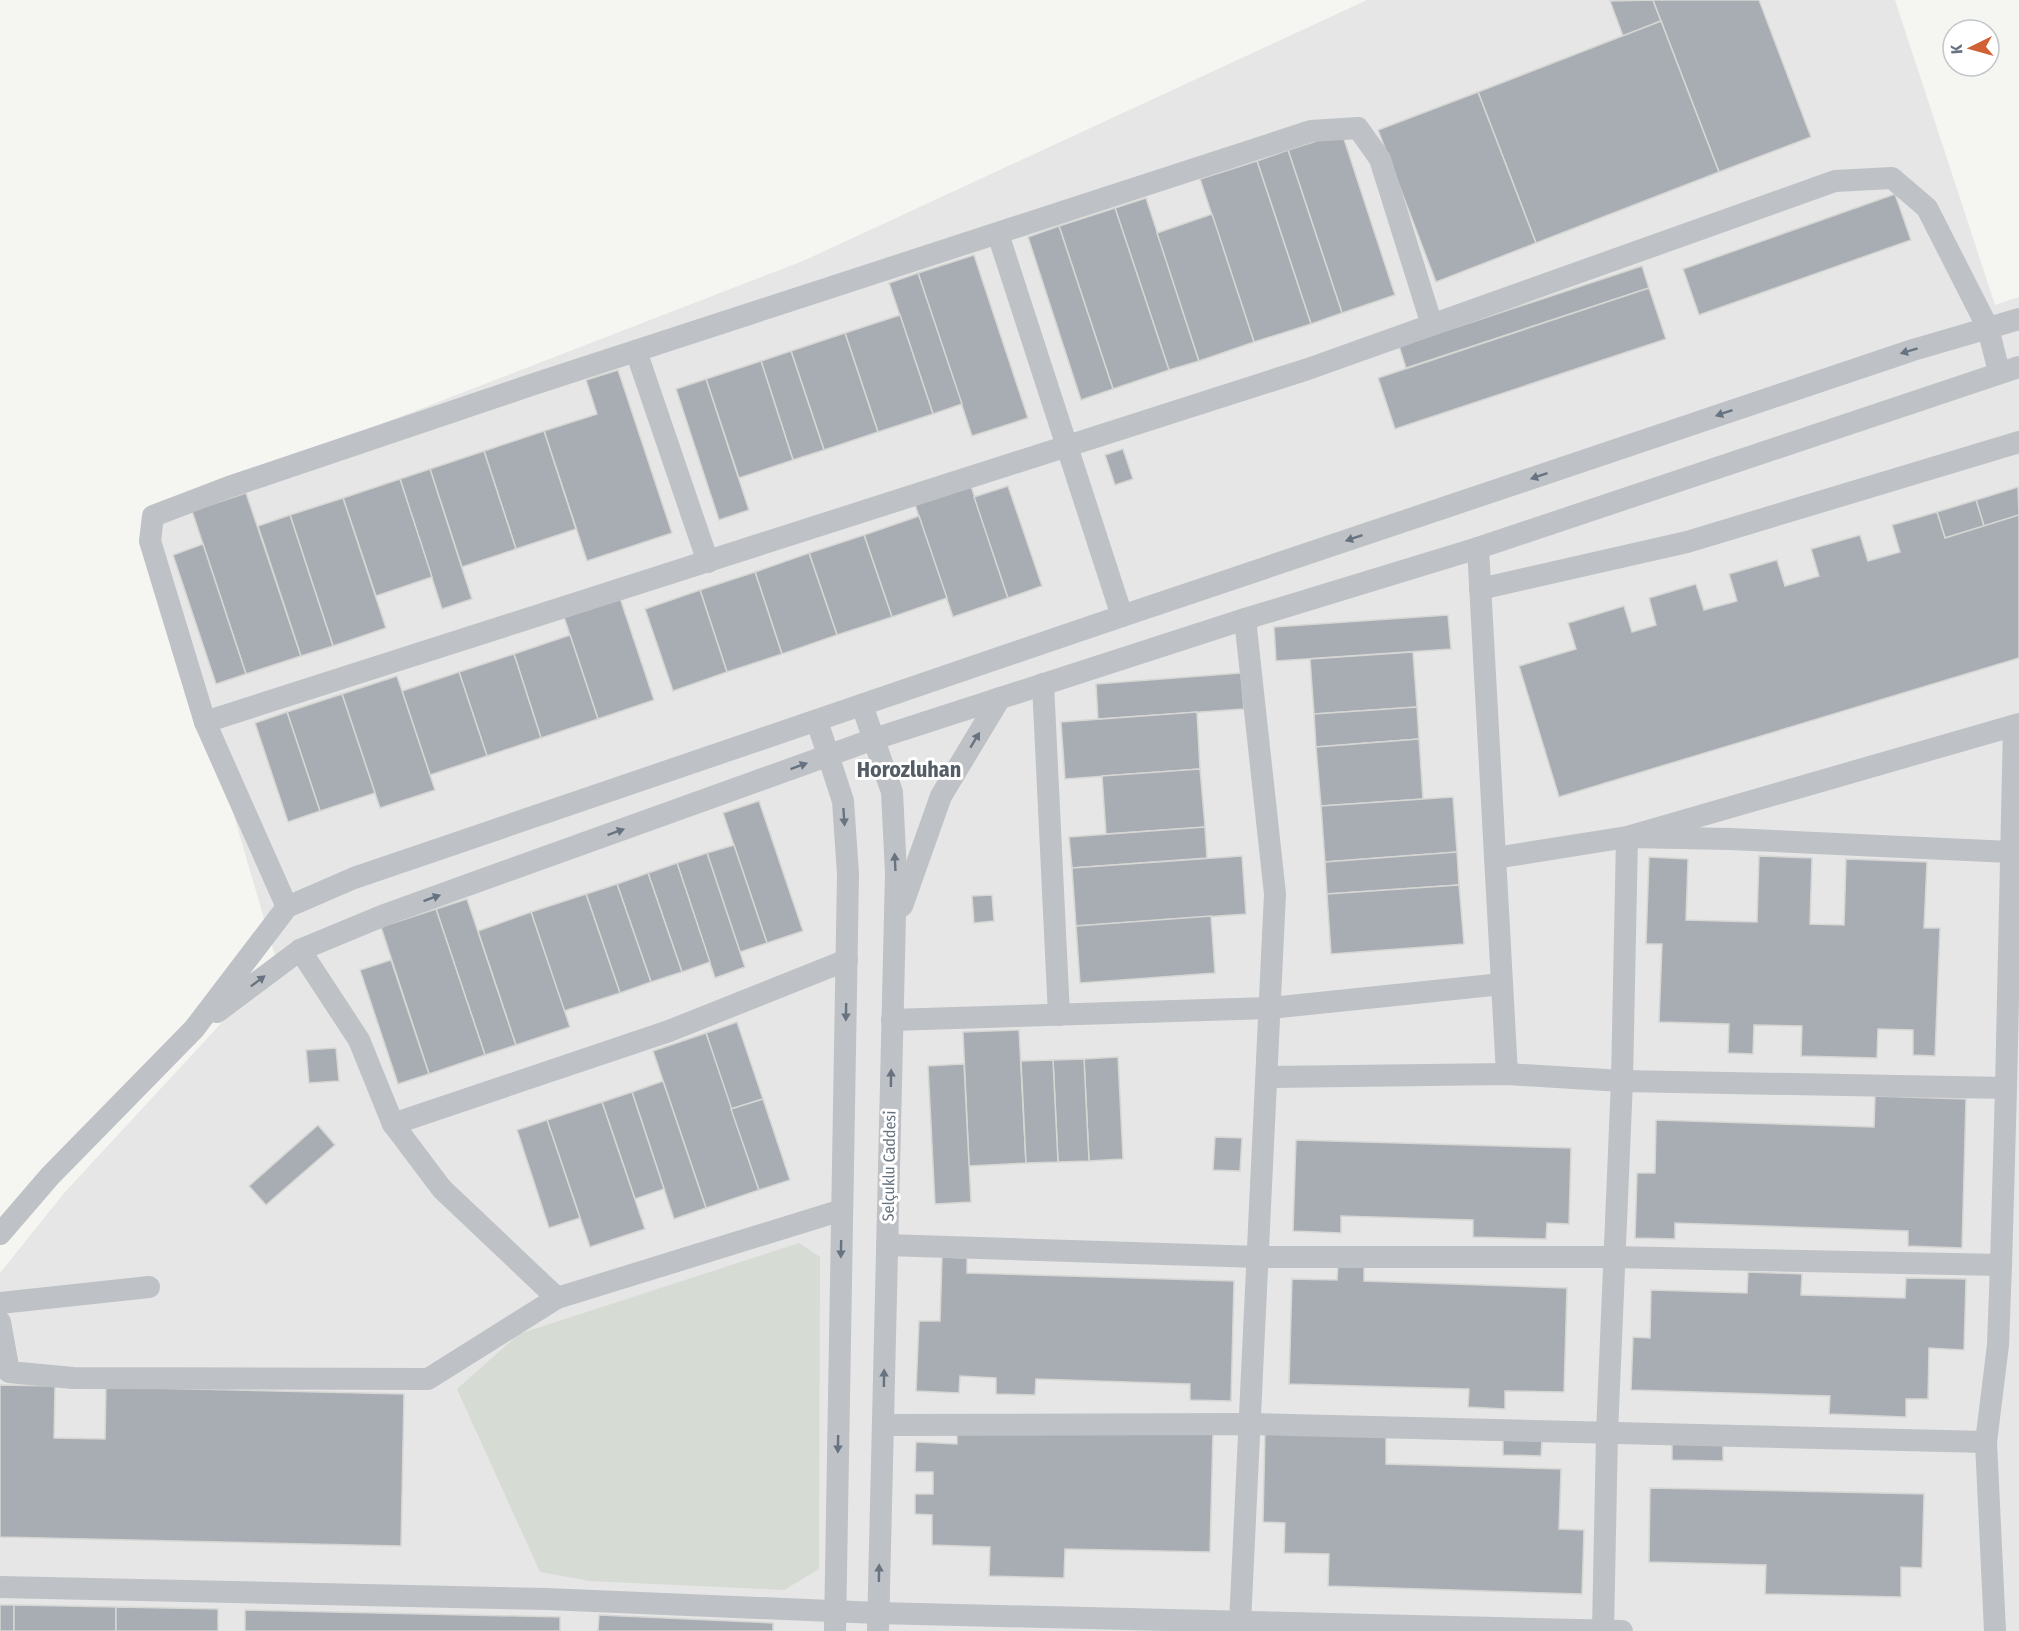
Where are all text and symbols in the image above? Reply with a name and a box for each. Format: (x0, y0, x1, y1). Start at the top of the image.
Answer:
north arrow (1941, 18, 2001, 78)
text: K (1947, 43, 1966, 55)
one-way arrow (1900, 347, 1918, 356)
one-way arrow (1715, 409, 1733, 419)
one-way arrow (1530, 471, 1548, 481)
one-way arrow (1345, 534, 1363, 543)
one-way arrow (969, 732, 980, 748)
district label: Horozluhan (857, 756, 961, 783)
one-way arrow (790, 761, 808, 771)
one-way arrow (840, 807, 849, 826)
one-way arrow (607, 826, 625, 836)
one-way arrow (891, 852, 900, 871)
one-way arrow (423, 892, 441, 902)
one-way arrow (250, 976, 265, 988)
one-way arrow (841, 1002, 850, 1021)
one-way arrow (886, 1068, 895, 1087)
street label: Selçuklu Caddesi (879, 1111, 899, 1221)
one-way arrow (837, 1239, 846, 1258)
one-way arrow (879, 1368, 888, 1387)
one-way arrow (833, 1434, 843, 1453)
one-way arrow (875, 1563, 884, 1582)

